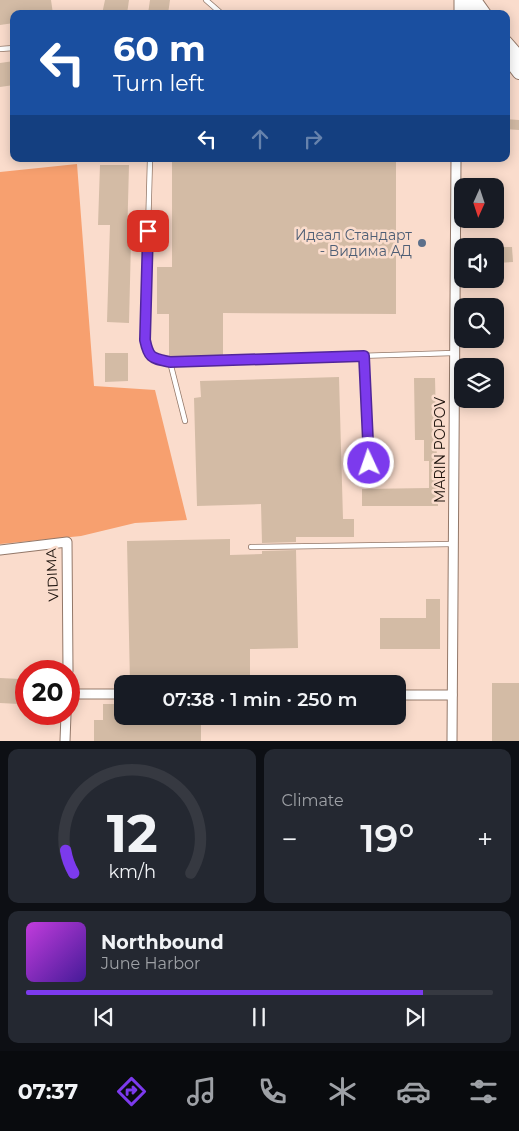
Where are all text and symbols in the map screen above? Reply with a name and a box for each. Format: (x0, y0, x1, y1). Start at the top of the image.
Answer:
text: 60 m (113, 27, 206, 70)
icon: left (30, 30, 95, 95)
text: Turn left (113, 70, 205, 97)
icon: left (193, 125, 221, 153)
icon: ahead (246, 125, 274, 153)
icon: right (299, 125, 327, 153)
north arrow (454, 178, 504, 228)
map controls (454, 178, 504, 408)
pin (127, 210, 169, 252)
icon: arrive (134, 217, 162, 245)
place label: Идеал Стандарт - Видима АД (295, 226, 412, 260)
marker: Идеал Стандарт - Видима АД (416, 237, 428, 249)
button: sound (454, 238, 504, 288)
button: search (454, 298, 504, 348)
button: layers (454, 358, 504, 408)
street label: MARIN POPOV (431, 397, 449, 503)
position arrow (342, 436, 394, 488)
street label: VIDIMA (42, 547, 62, 602)
speed limit sign: 20 (15, 660, 80, 725)
text: 07:38 · 1 min · 250 m (163, 688, 357, 711)
text: Climate (282, 791, 344, 810)
text: 12 (106, 802, 157, 865)
text: 19° (360, 815, 414, 862)
text: − (282, 822, 298, 856)
text: + (477, 822, 493, 856)
text: km/h (108, 861, 156, 882)
text: Northbound (101, 931, 224, 954)
text: June Harbor (101, 954, 200, 973)
icon: previous (90, 1003, 118, 1031)
icon: pause (245, 1003, 273, 1031)
icon: next (401, 1003, 429, 1031)
icon: directions (114, 1074, 149, 1109)
icon: music (184, 1074, 219, 1109)
icon: phone (255, 1074, 290, 1109)
icon: climate (325, 1074, 360, 1109)
icon: car (396, 1074, 431, 1109)
icon: filters (466, 1074, 501, 1109)
text: 07:37 (18, 1078, 78, 1105)

